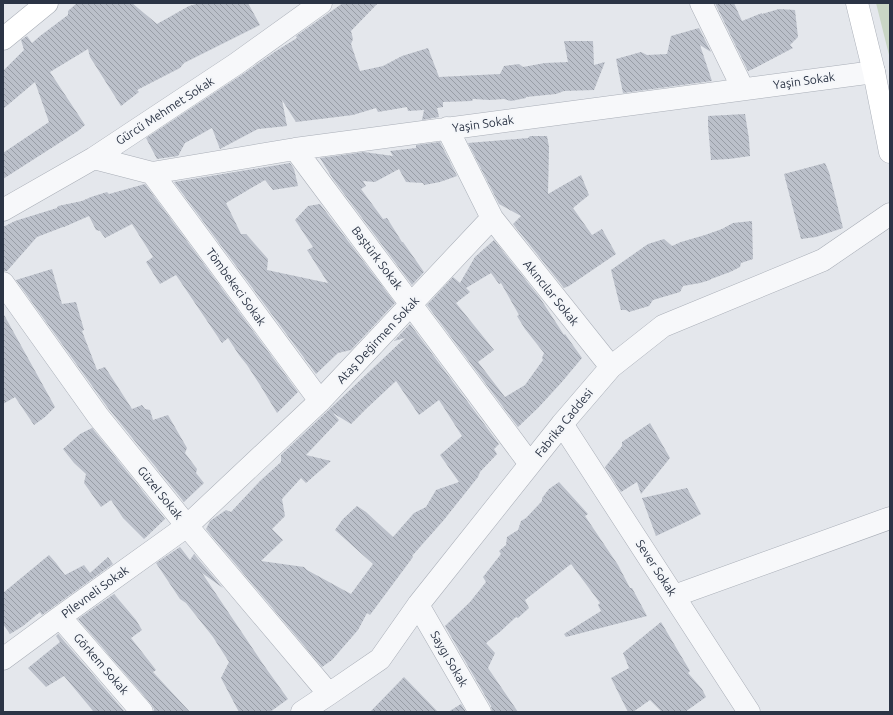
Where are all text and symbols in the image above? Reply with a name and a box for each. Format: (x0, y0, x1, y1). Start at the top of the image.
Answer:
street label: Yaşin Sokak (772, 70, 836, 91)
street label: Gürcü Mehmet Sokak (113, 74, 216, 147)
street label: Yaşin Sokak (451, 113, 515, 134)
street label: Baştürk Sokak (349, 224, 405, 292)
street label: Tömbekeci Sokak (204, 245, 269, 328)
street label: Akıncılar Sokak (521, 257, 582, 328)
street label: Ataş Değirmen Sokak (334, 293, 421, 386)
street label: Fabrika Caddesi (532, 386, 595, 459)
street label: Güzel Sokak (135, 464, 186, 522)
street label: Sever Sokak (633, 537, 679, 598)
street label: Pilevneli Sokak (59, 563, 131, 620)
street label: Saygı Sokak (428, 628, 471, 689)
street label: Görkem Sokak (71, 630, 131, 697)

